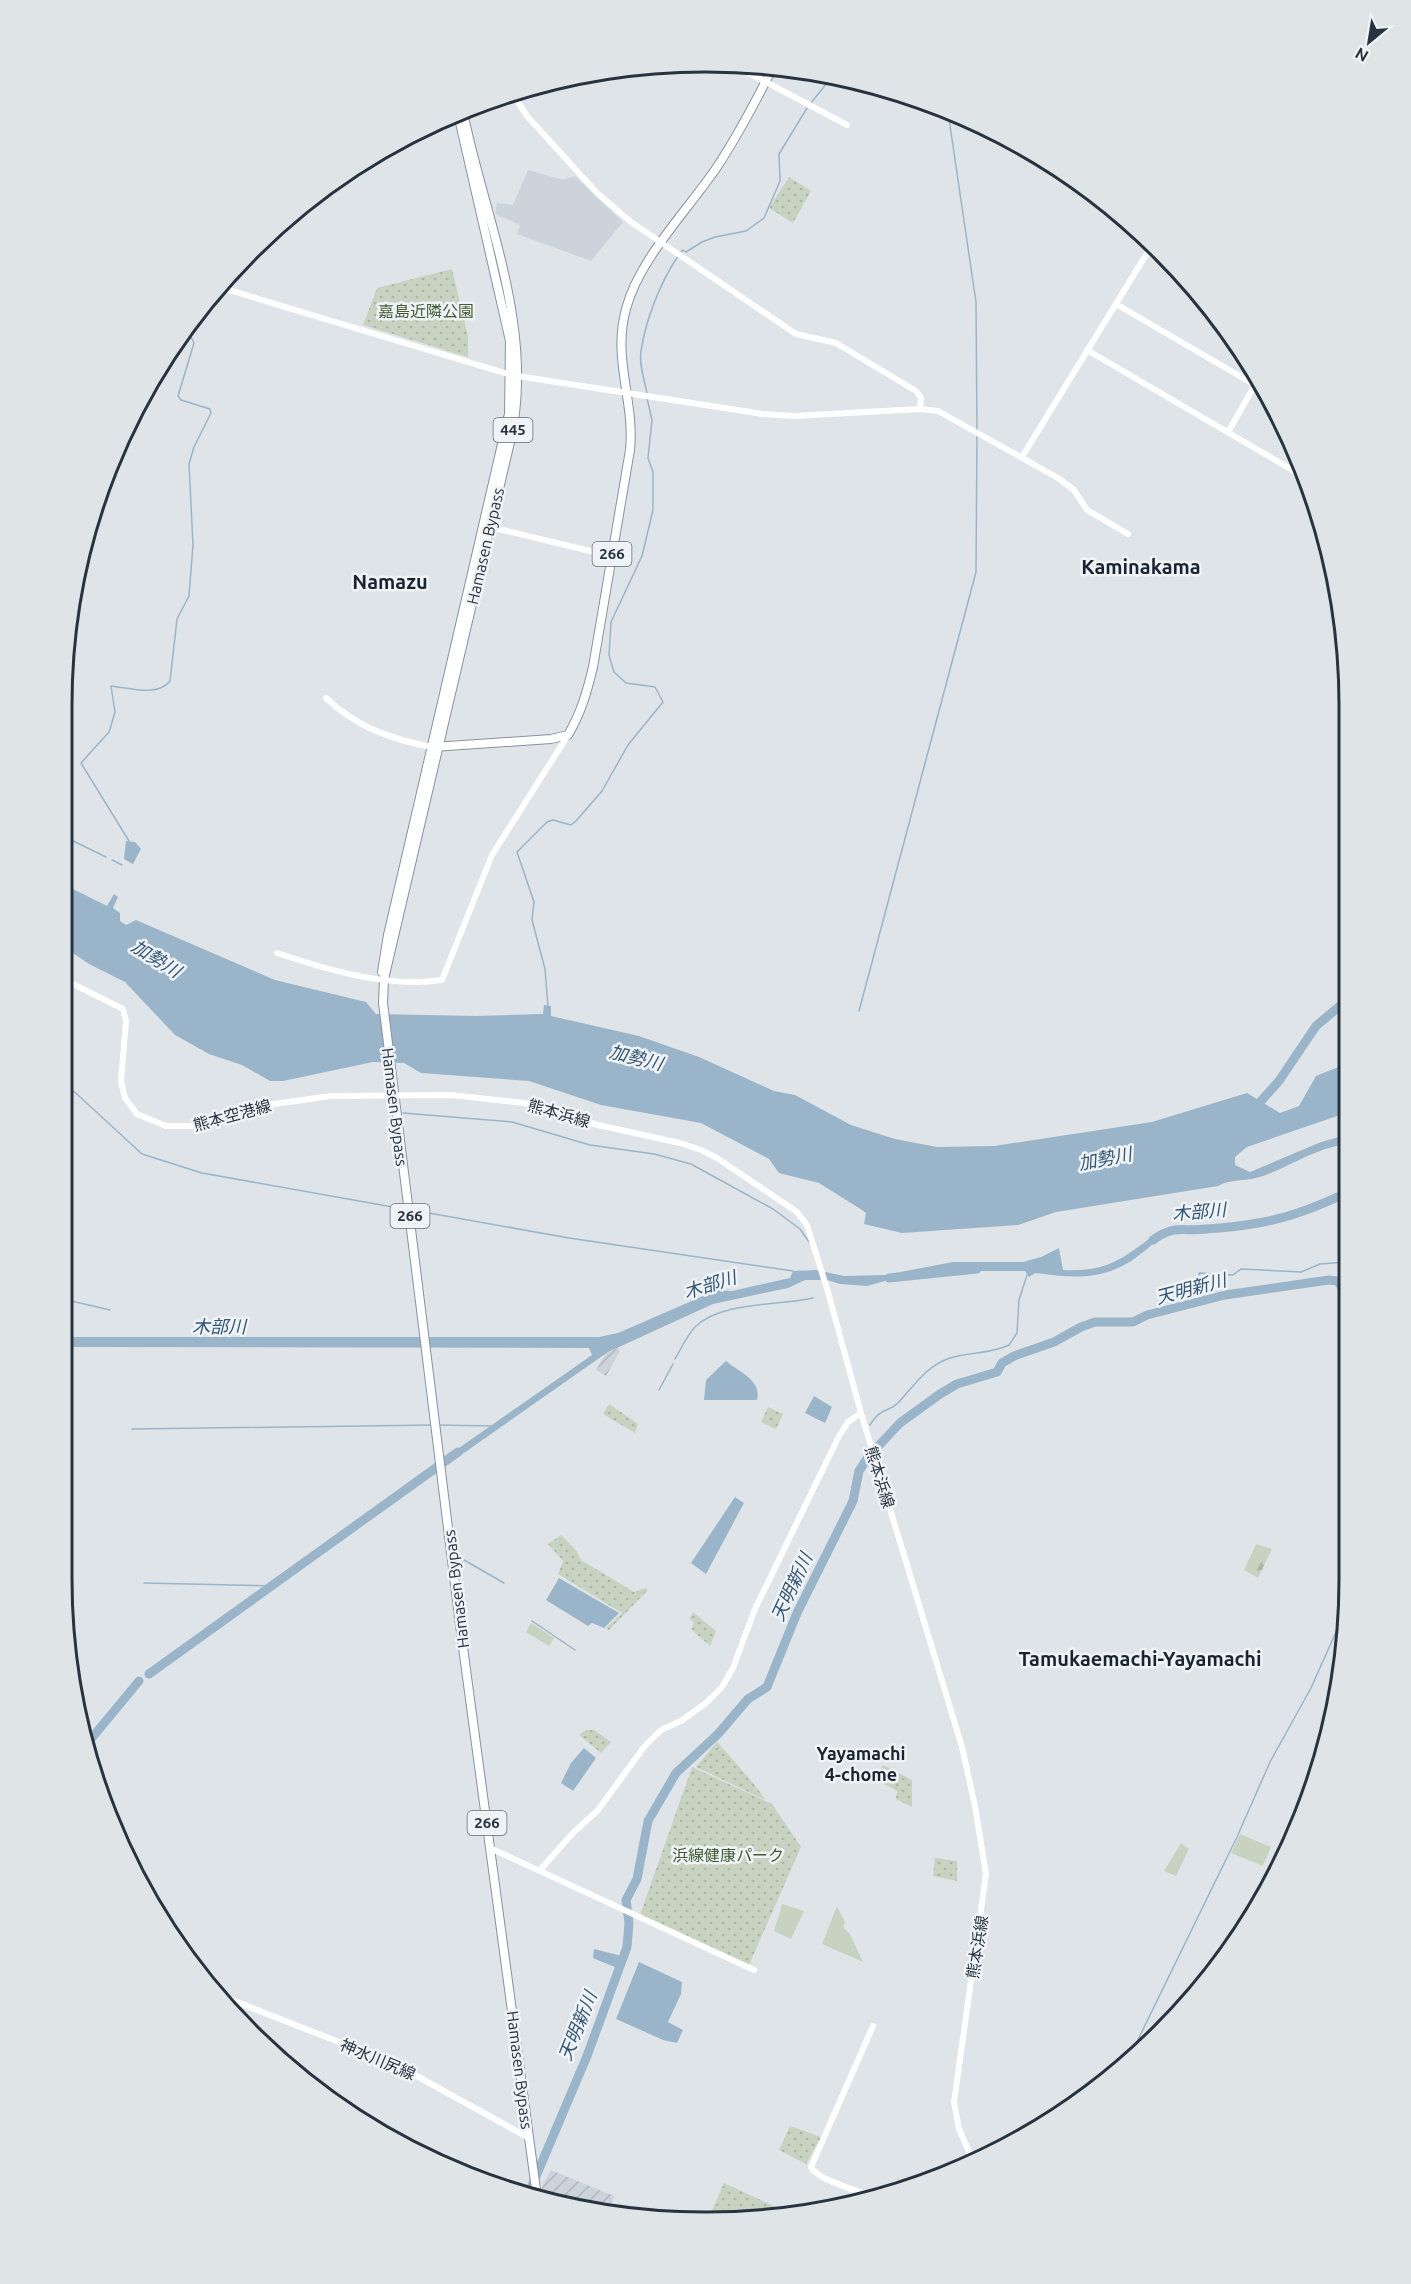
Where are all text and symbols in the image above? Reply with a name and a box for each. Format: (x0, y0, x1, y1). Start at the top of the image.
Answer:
north arrow (1339, 12, 1399, 72)
text: N (1352, 44, 1371, 66)
park label: 嘉島近隣公園 (378, 302, 474, 320)
road number: 445 (494, 418, 532, 442)
street label: Hamasen Bypass (463, 486, 507, 606)
road number: 266 (592, 542, 632, 566)
district label: Kaminakama (1081, 555, 1201, 578)
district label: Namazu (352, 570, 428, 593)
water label: 加勢川 (128, 935, 186, 982)
water label: 加勢川 (608, 1041, 667, 1074)
street label: Hamasen Bypass (379, 1047, 411, 1167)
street label: 熊本空港線 (191, 1096, 273, 1134)
street label: 熊本浜線 (526, 1096, 592, 1130)
water label: 加勢川 (1076, 1143, 1135, 1173)
water label: 木部川 (1171, 1199, 1229, 1223)
road number: 266 (390, 1204, 430, 1228)
water label: 木部川 (681, 1266, 740, 1302)
water label: 天明新川 (1153, 1269, 1230, 1307)
water label: 木部川 (192, 1316, 248, 1336)
street label: 熊本浜線 (862, 1444, 898, 1510)
street label: Hamasen Bypass (440, 1529, 472, 1649)
water label: 天明新川 (767, 1548, 816, 1623)
district label: Tamukaemachi-Yayamachi (1018, 1647, 1262, 1670)
district label: Yayamachi 4-chome (817, 1743, 905, 1784)
road number: 266 (468, 1811, 506, 1835)
park label: 浜線健康パーク (672, 1846, 784, 1864)
street label: 熊本浜線 (963, 1914, 991, 1980)
water label: 天明新川 (554, 1987, 601, 2063)
street label: Hamasen Bypass (504, 2010, 536, 2130)
street label: 神水川尻線 (338, 2035, 418, 2083)

